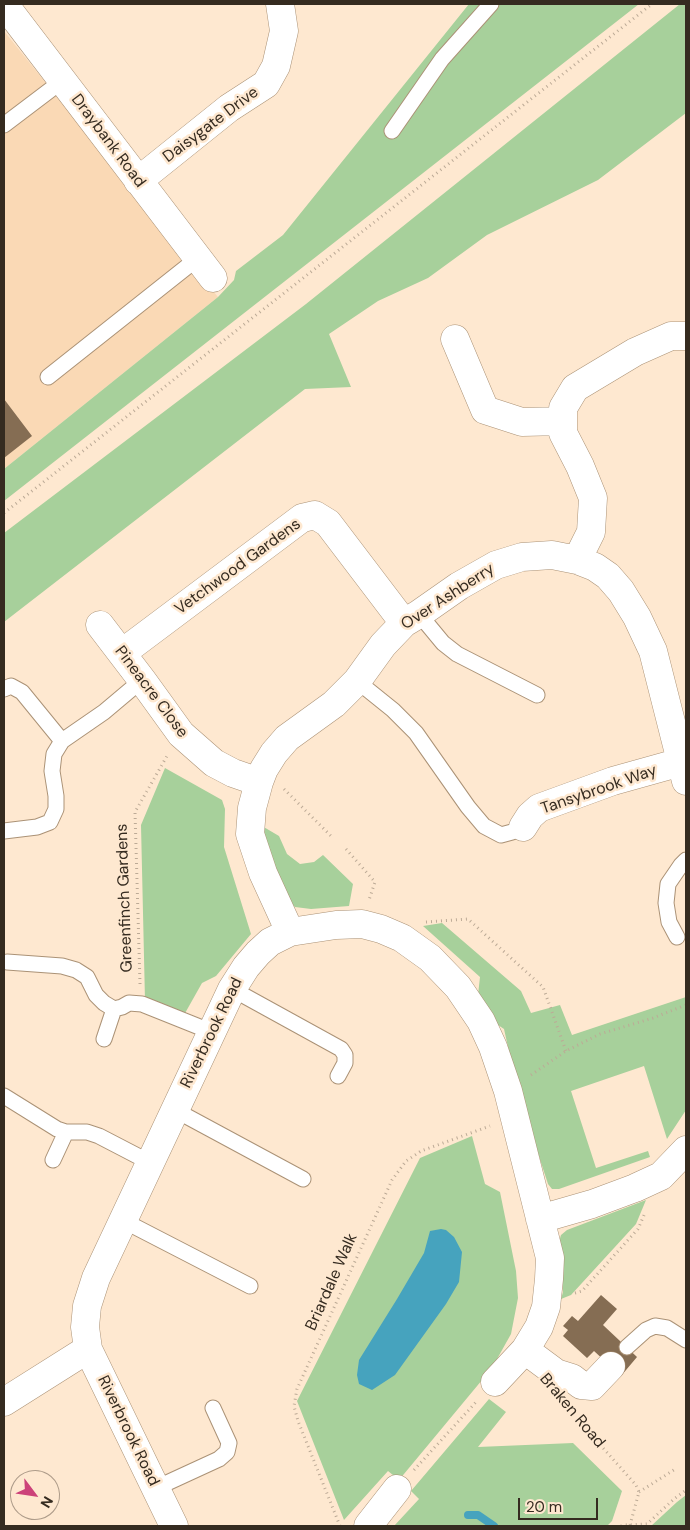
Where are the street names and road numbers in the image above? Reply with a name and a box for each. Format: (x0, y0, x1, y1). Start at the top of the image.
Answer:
street label: Daisygate Drive (160, 83, 262, 167)
street label: Draybank Road (67, 91, 149, 191)
street label: Vetchwood Gardens (171, 515, 305, 619)
street label: Over Ashberry (398, 560, 498, 634)
street label: Pineacre Close (110, 642, 192, 742)
street label: Tansybrook Way (539, 761, 659, 819)
street label: Greenfinch Gardens (113, 823, 137, 973)
street label: Riverbrook Road (177, 975, 247, 1091)
street label: Briardale Walk (302, 1230, 362, 1334)
street label: Braken Road (535, 1370, 609, 1452)
street label: Riverbrook Road (93, 1373, 163, 1489)

